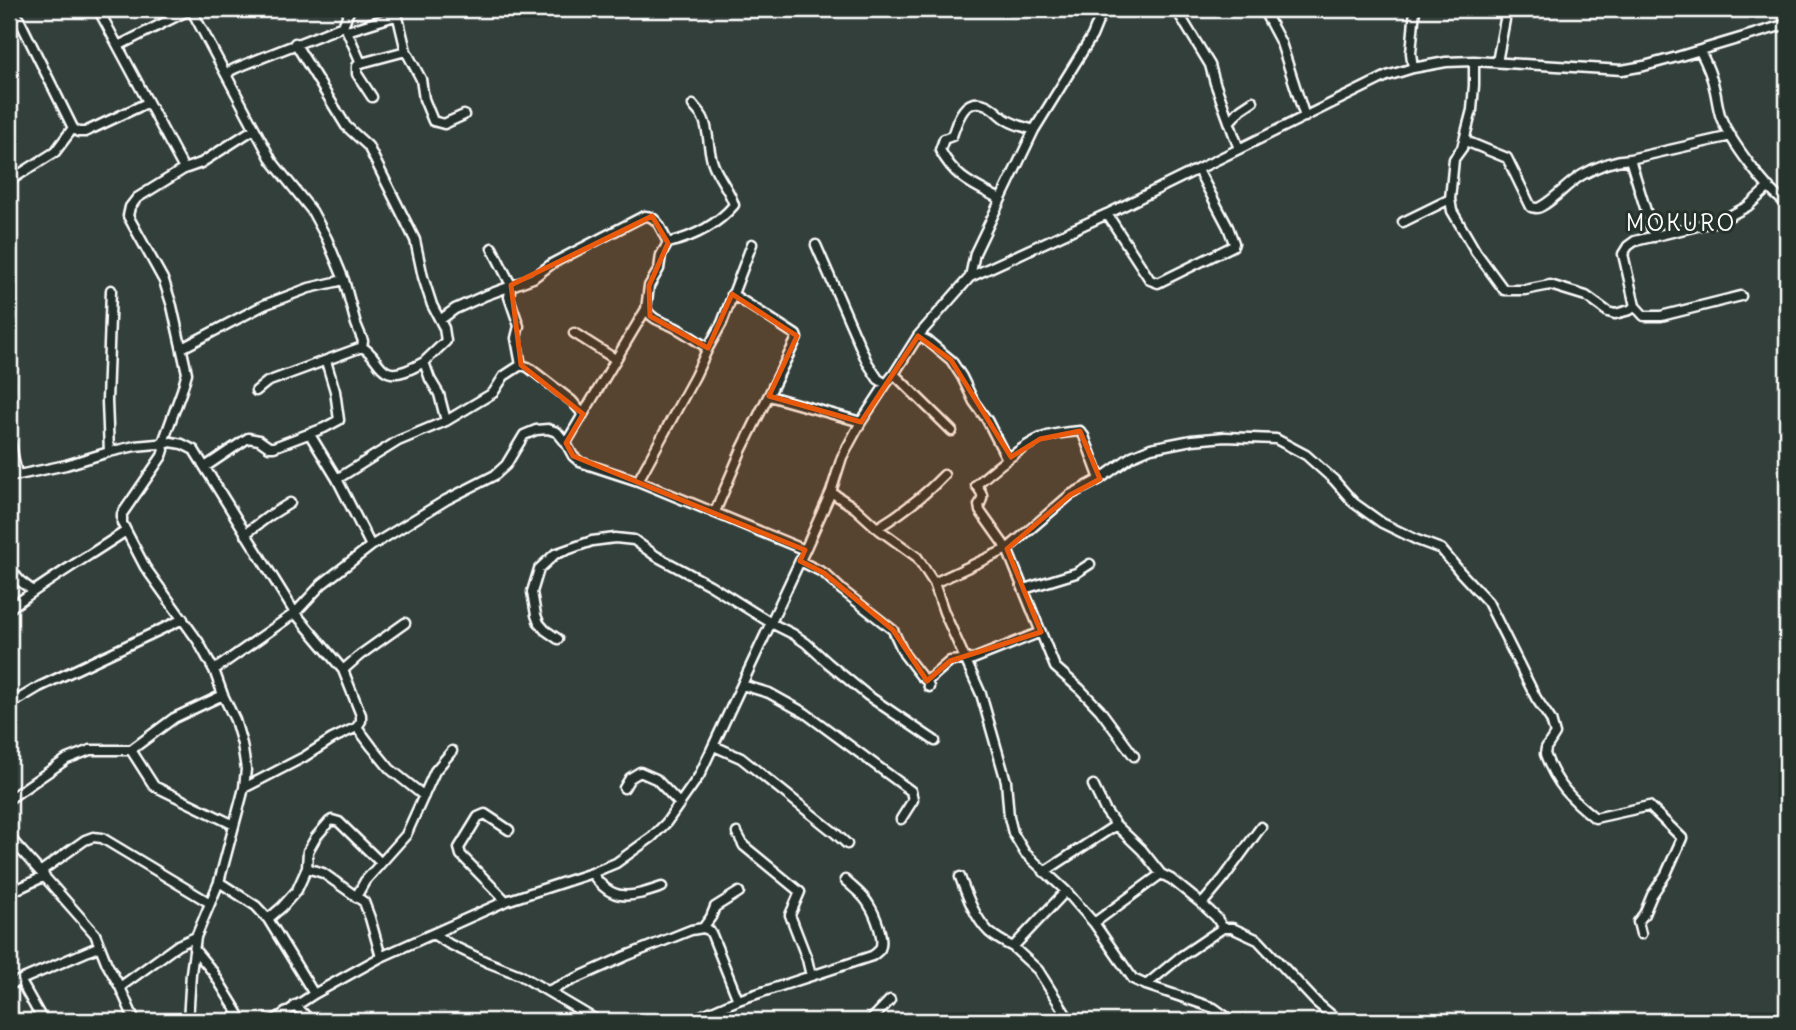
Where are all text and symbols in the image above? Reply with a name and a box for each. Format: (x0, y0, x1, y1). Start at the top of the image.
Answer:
district label: MOKURO (1626, 208, 1736, 237)

